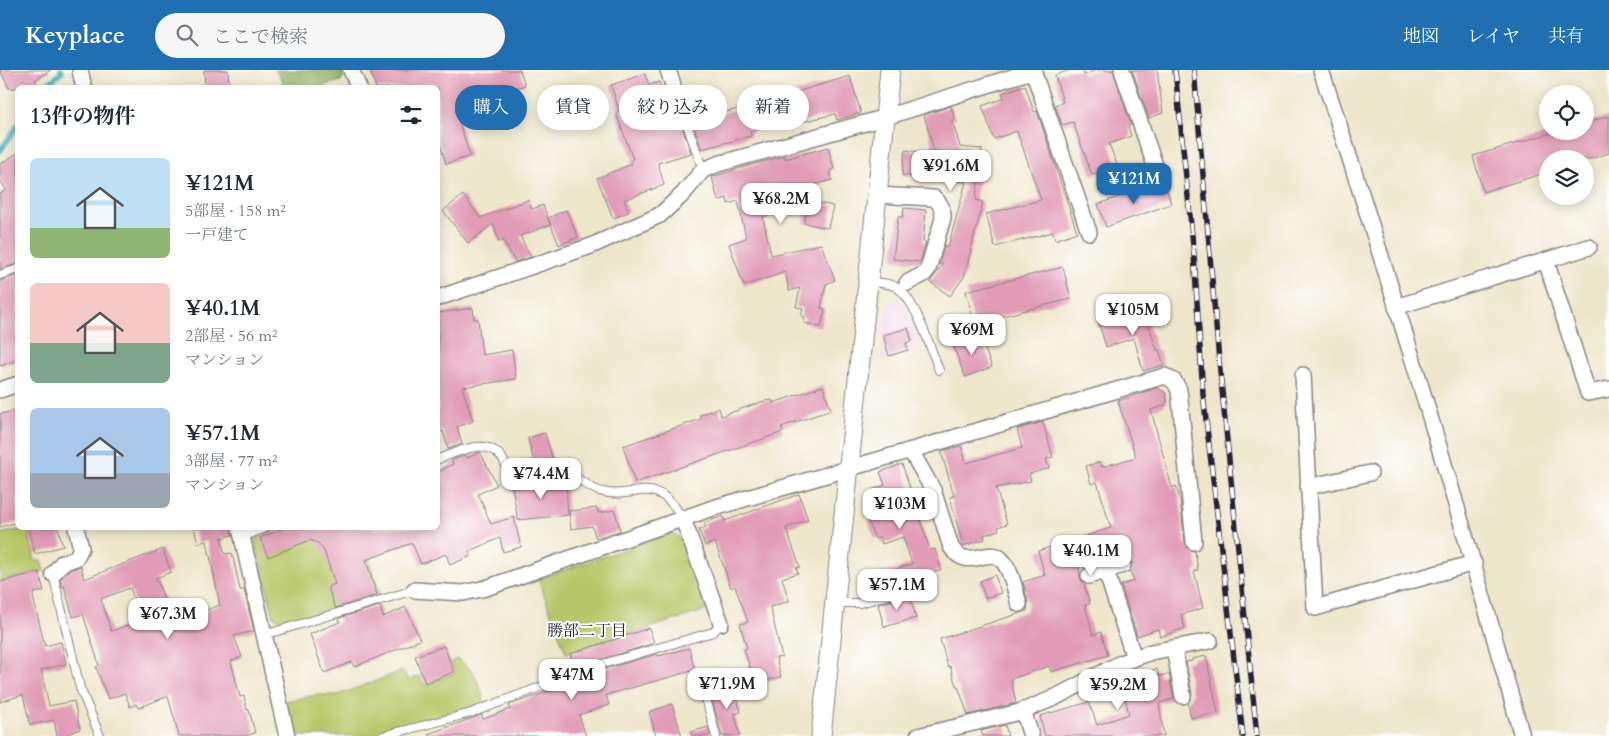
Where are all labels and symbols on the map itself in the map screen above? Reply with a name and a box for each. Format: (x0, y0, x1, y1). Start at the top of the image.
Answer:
pin: ¥91.6M (910, 150, 992, 192)
pin: ¥121M (1099, 162, 1169, 205)
pin: ¥68.2M (740, 182, 822, 225)
pin: ¥105M (1098, 294, 1168, 336)
pin: ¥69M (942, 314, 1002, 356)
pin: ¥74.4M (500, 458, 582, 500)
pin: ¥103M (865, 488, 935, 530)
pin: ¥40.1M (1050, 534, 1132, 577)
pin: ¥57.1M (856, 568, 938, 611)
pin: ¥67.3M (127, 598, 209, 640)
district label: 勝部二丁目 (547, 620, 627, 642)
pin: ¥47M (542, 658, 602, 701)
pin: ¥71.9M (686, 668, 768, 710)
pin: ¥59.2M (1077, 668, 1159, 711)

